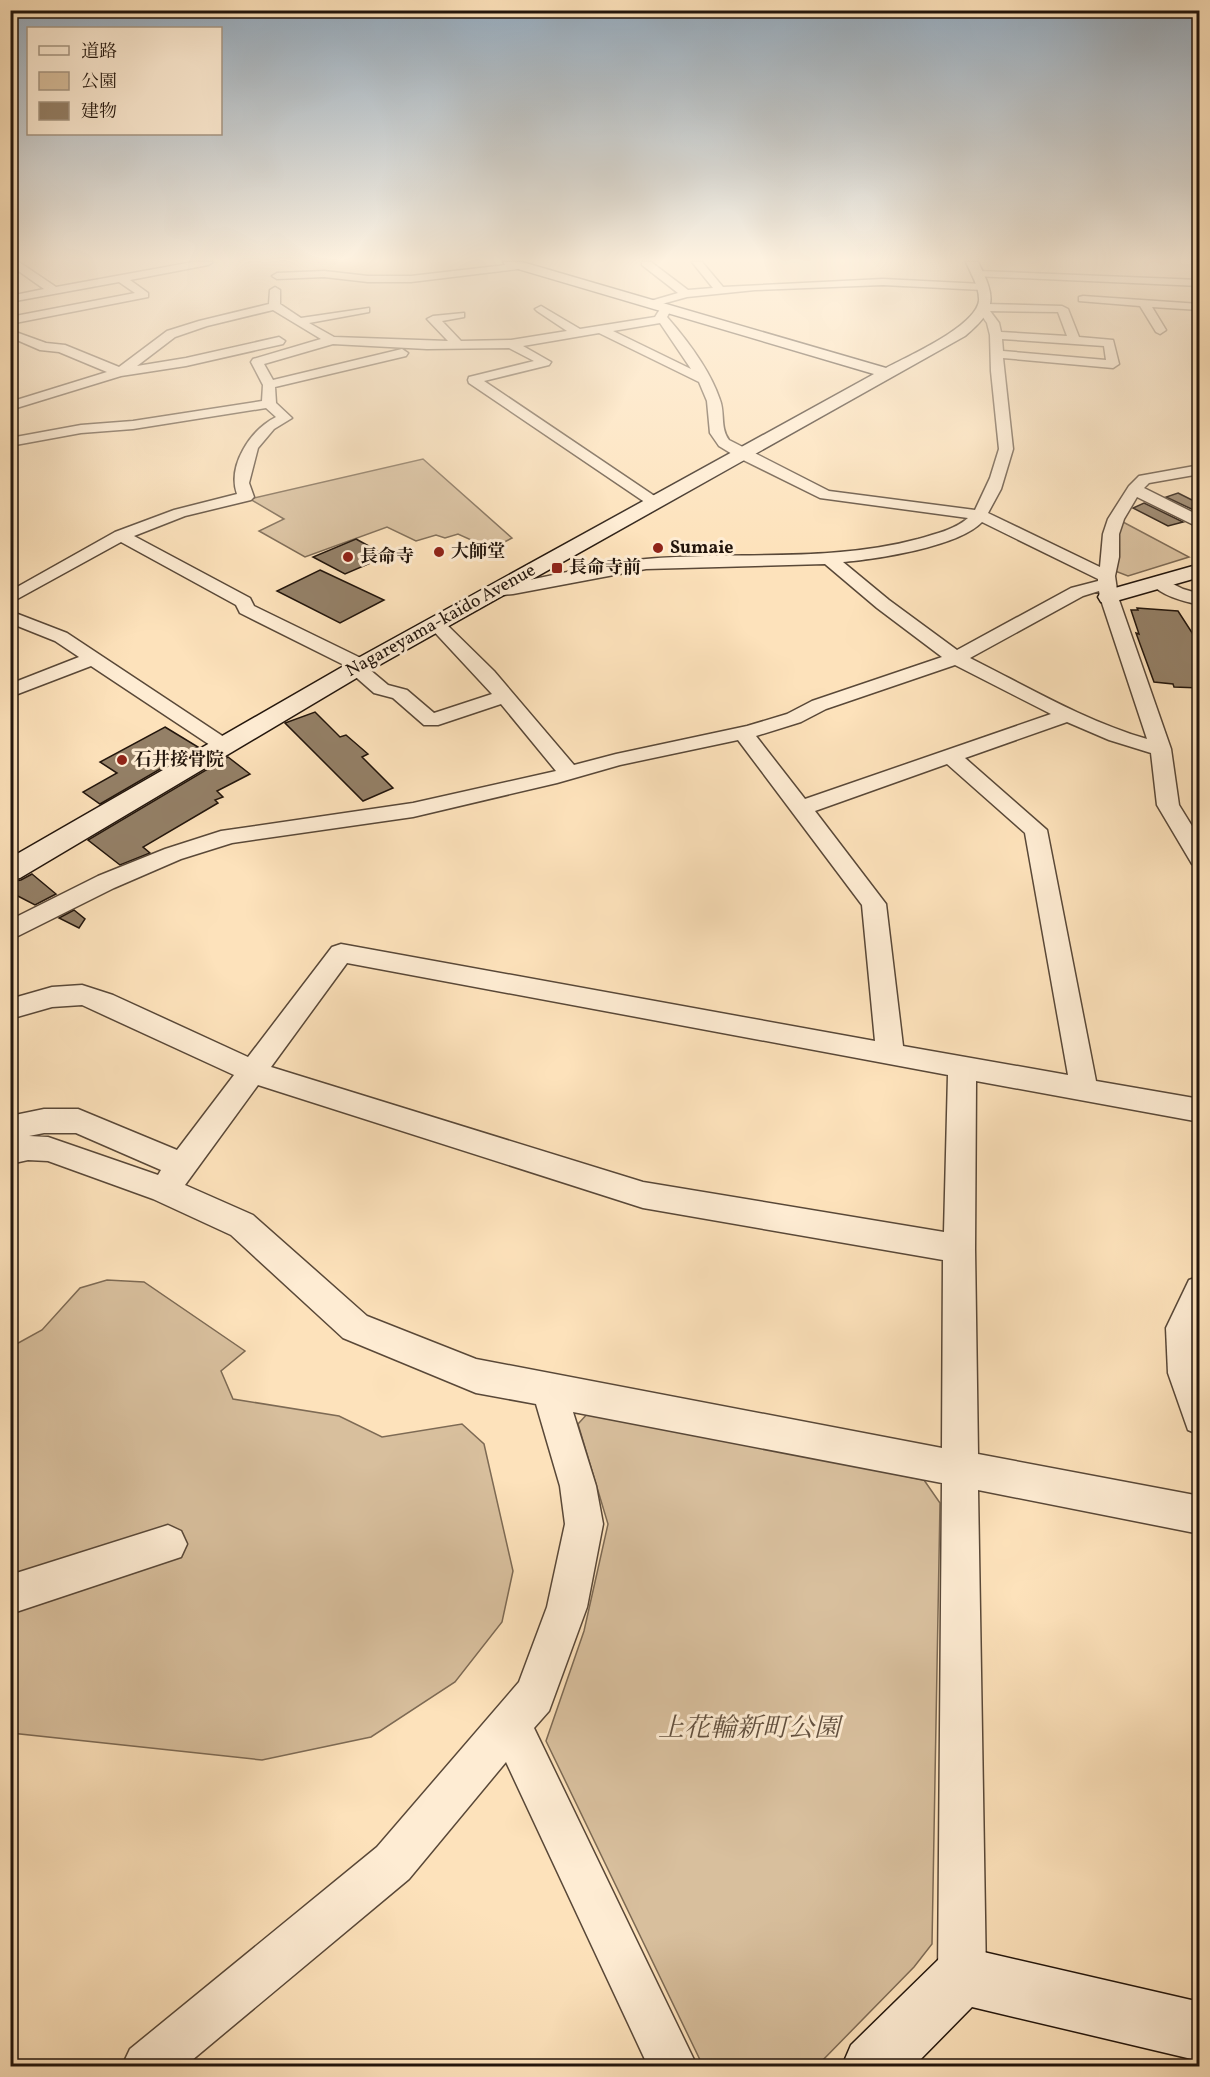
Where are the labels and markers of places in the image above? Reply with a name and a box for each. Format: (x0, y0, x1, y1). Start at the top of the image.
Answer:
place label: Sumaie (670, 536, 734, 561)
place label: 大師堂 (451, 540, 505, 565)
marker: Sumaie (651, 541, 665, 555)
place label: 長命寺 (360, 545, 414, 570)
marker: 大師堂 (432, 545, 446, 559)
marker: 長命寺 (341, 550, 355, 564)
place label: 長命寺前 (569, 556, 641, 581)
marker: 長命寺前 (550, 561, 564, 575)
place label: 石井接骨院 (134, 748, 224, 773)
marker: 石井接骨院 (115, 753, 129, 767)

